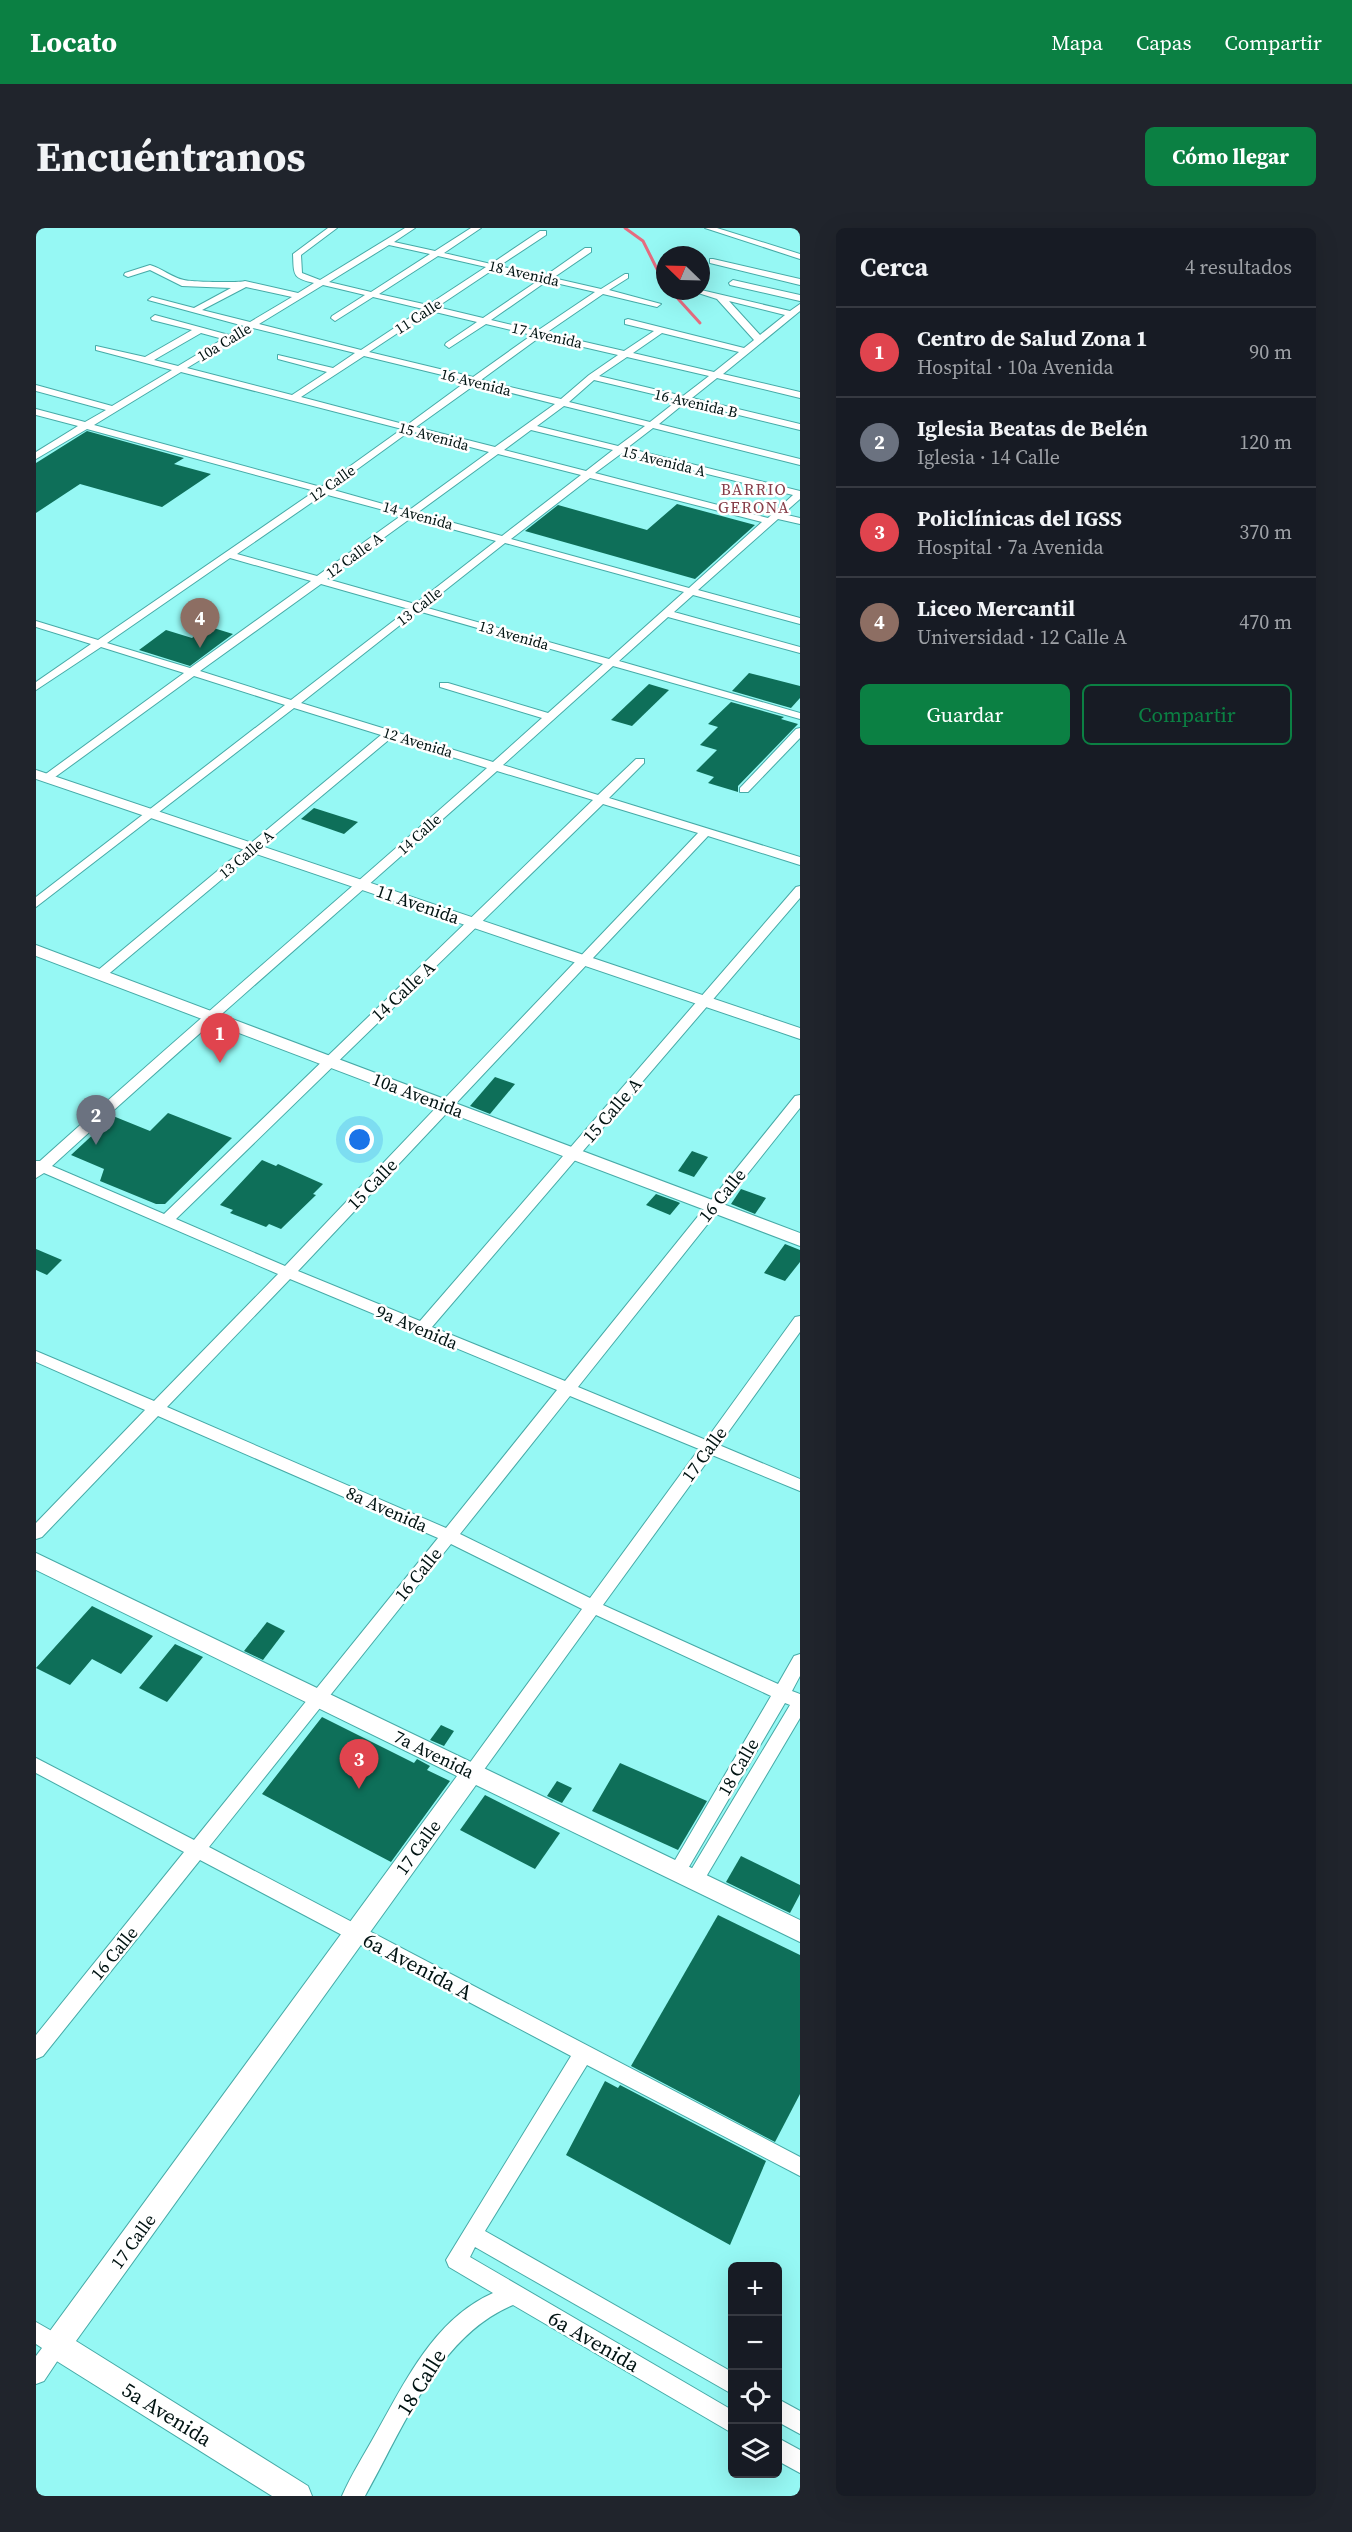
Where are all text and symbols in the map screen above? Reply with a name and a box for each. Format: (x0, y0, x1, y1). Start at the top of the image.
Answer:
text: Locato (30, 23, 117, 61)
text: Mapa (1051, 28, 1103, 57)
text: Capas (1136, 28, 1192, 57)
text: Compartir (1225, 28, 1322, 57)
text: Encuéntranos (36, 127, 306, 185)
button: Cómo llegar (1145, 127, 1316, 186)
north arrow (656, 246, 710, 300)
text: Cerca (860, 249, 928, 285)
text: 4 resultados (1185, 253, 1292, 281)
street label: 18 Avenida (487, 255, 562, 291)
street label: 11 Calle (390, 293, 446, 339)
street label: 10a Calle (193, 317, 255, 366)
street label: 17 Avenida (510, 317, 585, 353)
text: Centro de Salud Zona 1 (917, 323, 1148, 353)
text: 1 (874, 338, 885, 366)
text: 90 m (1249, 338, 1292, 366)
text: Hospital · 10a Avenida (917, 353, 1114, 381)
street label: 16 Avenida (439, 363, 514, 401)
street label: 16 Avenida B (652, 383, 740, 423)
text: Iglesia Beatas de Belén (917, 413, 1148, 443)
street label: 15 Avenida (396, 417, 472, 456)
text: 2 (874, 428, 885, 456)
text: 120 m (1239, 428, 1292, 456)
street label: 15 Avenida A (620, 440, 708, 482)
text: Iglesia · 14 Calle (917, 443, 1060, 471)
street label: 12 Calle (305, 459, 360, 507)
district label: BARRIO GERONA (718, 478, 790, 518)
street label: 14 Avenida (380, 496, 456, 535)
text: Policlínicas del IGSS (917, 503, 1122, 533)
text: 3 (874, 518, 885, 546)
text: 370 m (1239, 518, 1292, 546)
street label: 12 Calle A (321, 527, 387, 583)
text: Hospital · 7a Avenida (917, 533, 1104, 561)
street label: 13 Calle (392, 581, 446, 630)
text: Liceo Mercantil (917, 593, 1075, 623)
pin: 4 (180, 598, 220, 648)
text: 4 (874, 608, 885, 636)
text: 470 m (1239, 608, 1292, 636)
street label: 13 Avenida (476, 615, 552, 655)
text: Universidad · 12 Calle A (917, 623, 1127, 651)
button: Guardar (860, 684, 1070, 745)
button: Compartir (1082, 684, 1292, 745)
street label: 12 Avenida (380, 721, 456, 763)
street label: 14 Calle (393, 809, 446, 859)
street label: 13 Calle A (214, 825, 278, 883)
street label: 11 Avenida (373, 878, 464, 930)
street label: 14 Calle A (366, 955, 440, 1027)
pin: 1 (200, 1014, 240, 1063)
street label: 10a Avenida (369, 1066, 468, 1124)
street label: 15 Calle A (577, 1072, 647, 1148)
pin: 2 (76, 1096, 116, 1145)
your location (345, 1125, 374, 1154)
street label: 15 Calle (341, 1153, 403, 1215)
street label: 16 Calle (693, 1163, 751, 1227)
street label: 9a Avenida (372, 1299, 463, 1356)
street label: 17 Calle (675, 1421, 733, 1487)
street label: 8a Avenida (342, 1480, 432, 1538)
street label: 16 Calle (389, 1542, 447, 1606)
street label: 7a Avenida (390, 1724, 479, 1785)
street label: 18 Calle (712, 1734, 764, 1800)
pin: 3 (340, 1740, 378, 1789)
street label: 17 Calle (389, 1814, 447, 1880)
street label: 16 Calle (85, 1921, 143, 1985)
street label: 6a Avenida A (358, 1925, 478, 2007)
street label: 17 Calle (104, 2208, 162, 2274)
map controls (728, 2262, 782, 2478)
button: + (728, 2262, 782, 2316)
street label: 6a Avenida (543, 2303, 645, 2379)
button: − (728, 2316, 782, 2370)
street label: 18 Calle (389, 2343, 453, 2421)
button: locate (728, 2370, 782, 2424)
street label: 5a Avenida (116, 2375, 218, 2453)
button: layers (728, 2424, 782, 2478)

